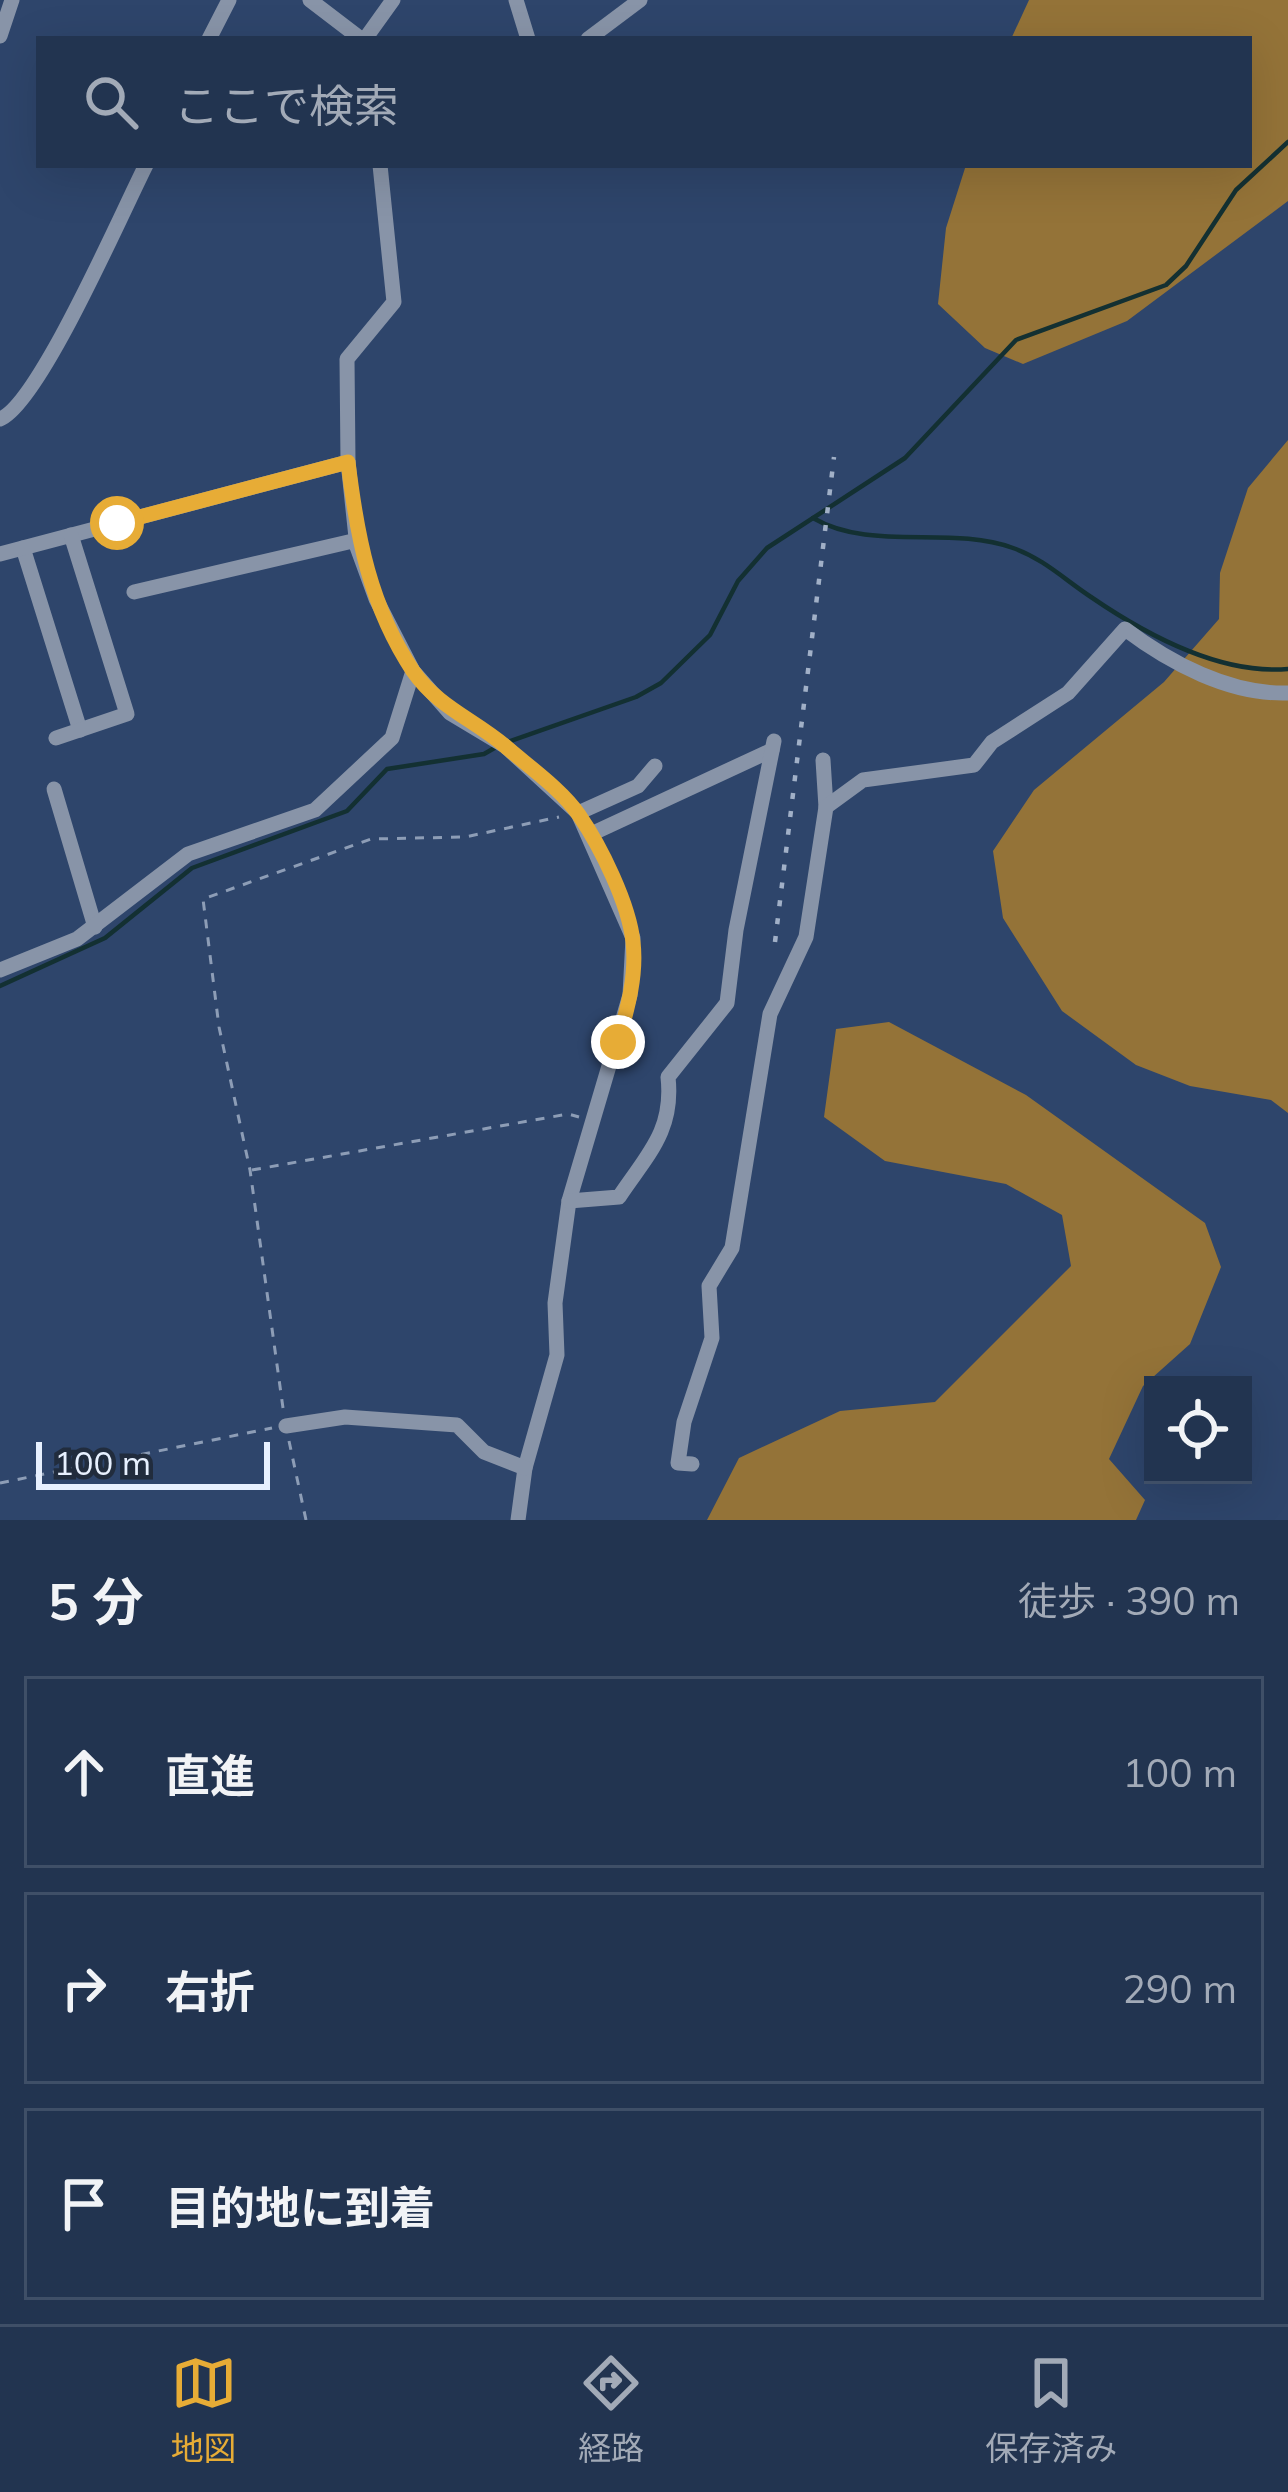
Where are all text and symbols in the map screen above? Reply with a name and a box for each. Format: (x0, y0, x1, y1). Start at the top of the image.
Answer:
search box (36, 36, 1252, 168)
icon: search (78, 69, 144, 135)
text: ここで検索 (174, 77, 399, 133)
route start (90, 496, 144, 550)
route end (591, 1015, 645, 1069)
map controls (1144, 1376, 1252, 1484)
button: locate (1144, 1376, 1252, 1484)
scale bar (36, 1436, 270, 1489)
text: 100 m (54, 1442, 151, 1483)
text: 5 分 (48, 1569, 144, 1633)
text: 徒歩 · 390 m (1018, 1576, 1240, 1625)
icon: ahead (51, 1739, 117, 1805)
text: 直進 (165, 1747, 255, 1803)
text: 100 m (1122, 1748, 1237, 1797)
icon: right (51, 1955, 117, 2021)
text: 右折 (165, 1963, 255, 2019)
text: 290 m (1122, 1964, 1237, 2013)
icon: arrive (51, 2171, 117, 2237)
text: 目的地に到着 (165, 2179, 435, 2235)
tab: 地図 (171, 2350, 237, 2470)
tab: 経路 (578, 2350, 644, 2470)
tab: 保存済み (985, 2350, 1117, 2470)

